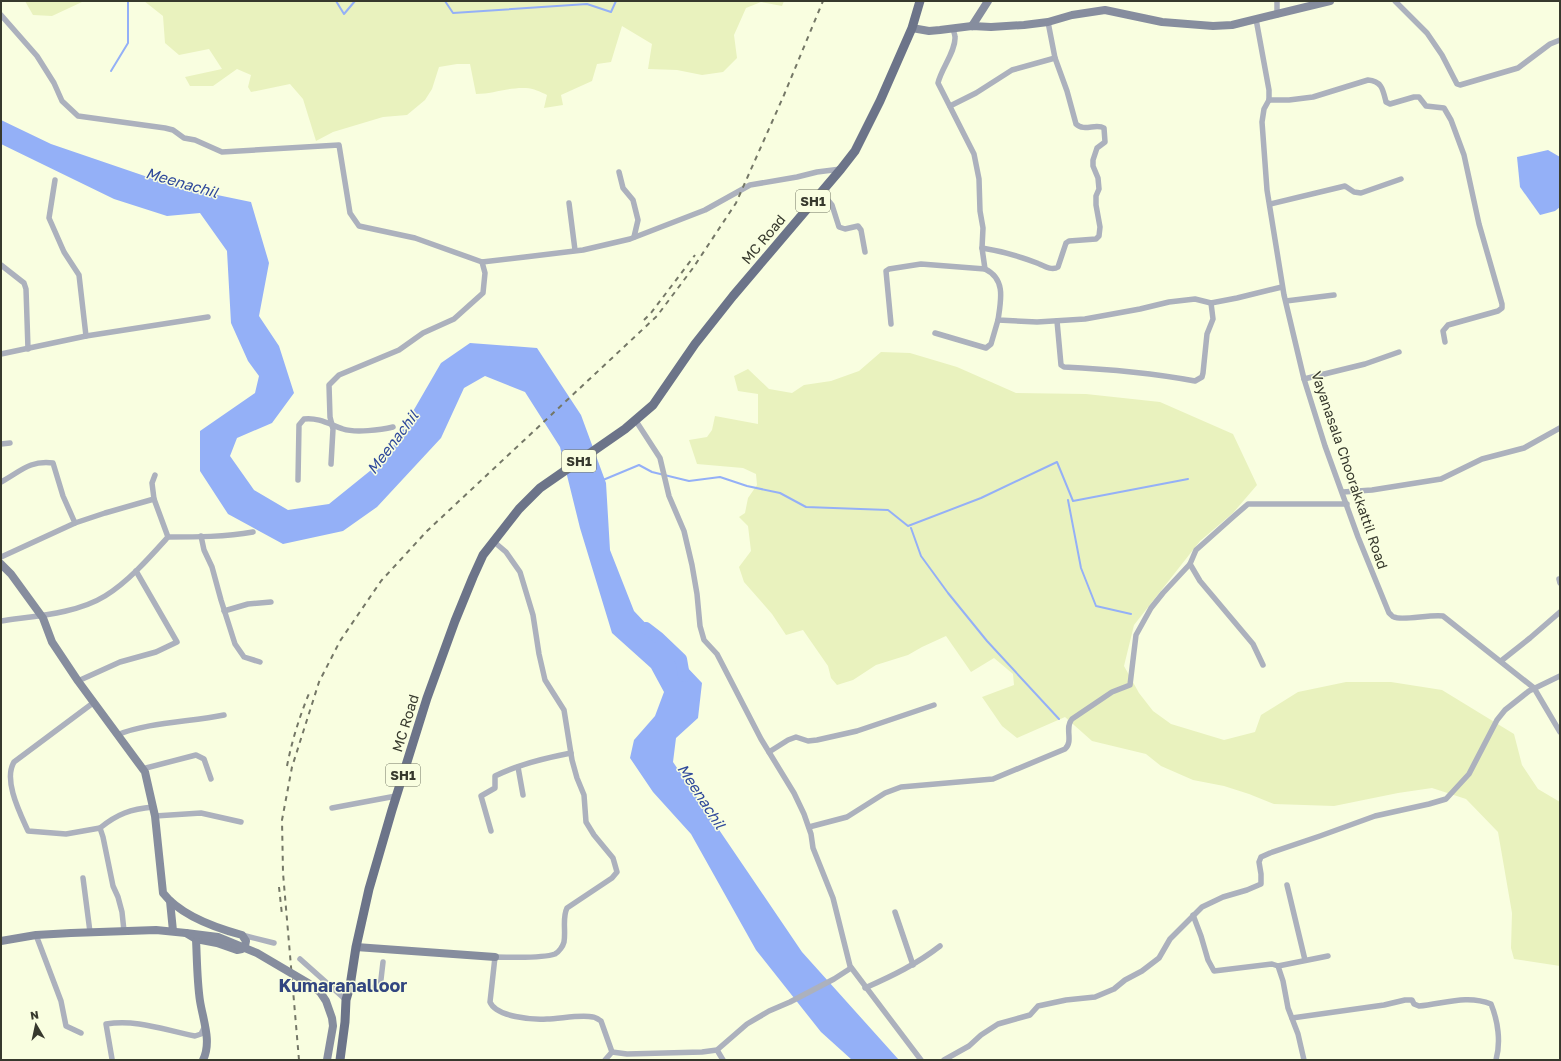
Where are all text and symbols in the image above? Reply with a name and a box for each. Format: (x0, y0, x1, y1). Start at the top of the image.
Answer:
water label: Meenachil (144, 163, 221, 201)
road number: SH1 (796, 190, 830, 212)
street label: MC Road (737, 211, 789, 267)
street label: Vayanasala Choorakkattil Road (1308, 369, 1392, 571)
water label: Meenachil (362, 406, 422, 477)
road number: SH1 (562, 450, 596, 472)
street label: MC Road (388, 692, 422, 754)
water label: Meenachil (674, 760, 730, 833)
road number: SH1 (386, 764, 420, 786)
district label: Kumaranalloor (279, 974, 407, 996)
north arrow (16, 1005, 56, 1045)
text: N (29, 1008, 40, 1022)

